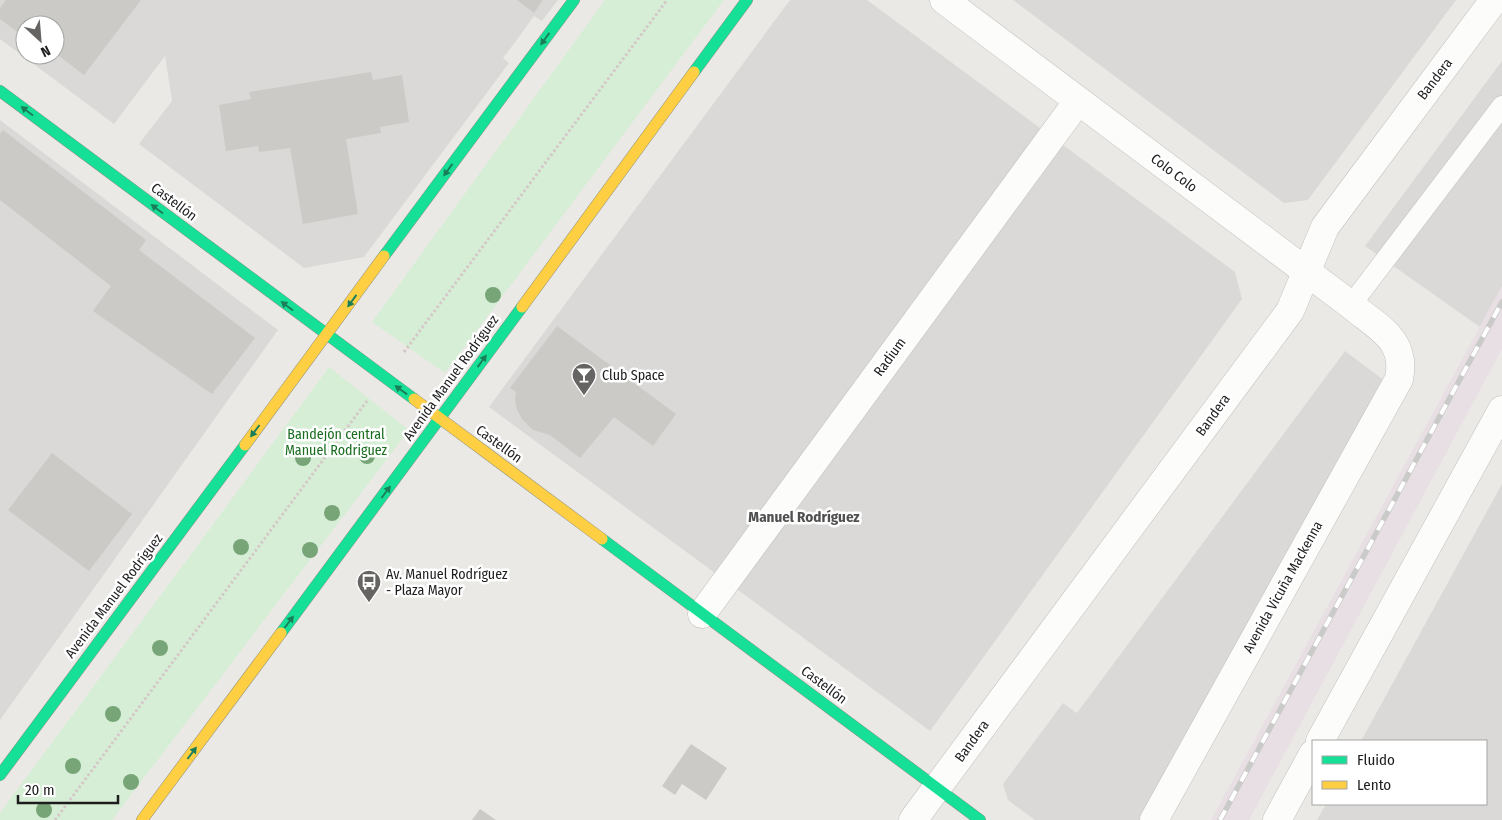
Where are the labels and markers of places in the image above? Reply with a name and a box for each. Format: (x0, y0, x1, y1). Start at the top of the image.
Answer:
bar icon: Club Space (571, 362, 597, 396)
place label: Club Space (602, 367, 665, 384)
place label: Av. Manuel Rodríguez - Plaza Mayor (386, 566, 508, 599)
bus stop icon: Av. Manuel Rodríguez - Plaza Mayor (356, 569, 382, 603)

